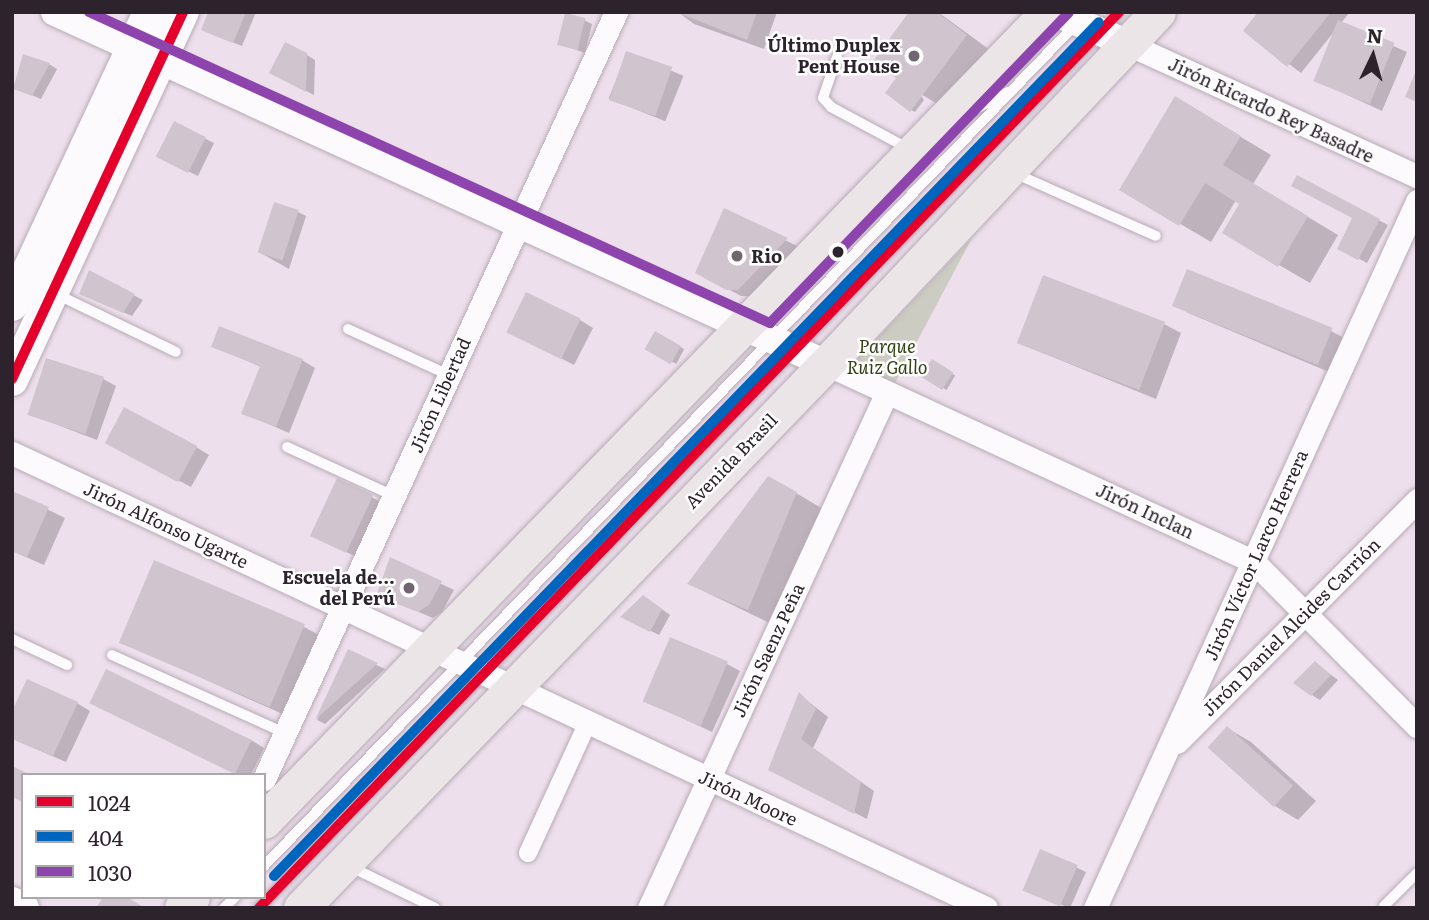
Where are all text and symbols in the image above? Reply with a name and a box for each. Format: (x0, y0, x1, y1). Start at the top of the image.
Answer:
text: N (1366, 20, 1384, 50)
north arrow (1338, 21, 1408, 91)
place label: Último Duplex Pent House (767, 35, 900, 78)
marker: Último Duplex Pent House (906, 48, 922, 64)
street label: Jirón Ricardo Rey Basadre (1165, 53, 1377, 167)
place label: Rio (751, 245, 782, 267)
unlabelled marker (831, 245, 845, 259)
marker: Rio (729, 248, 745, 264)
street label: Jirón Libertad (405, 334, 475, 456)
park label: Parque Ruiz Gallo (847, 336, 927, 378)
street label: Avenida Brasil (680, 409, 782, 513)
street label: Jirón Víctor Larco Herrera (1200, 446, 1312, 664)
street label: Jirón Alfonso Ugarte (80, 477, 252, 573)
street label: Jirón Inclan (1093, 479, 1197, 543)
street label: Jirón Daniel Alcides Carrión (1197, 533, 1385, 721)
place label: Escuela de... del Perú (282, 567, 395, 610)
marker: Escuela de... del Perú (401, 580, 417, 596)
street label: Jirón Saenz Peña (727, 580, 809, 720)
street label: Jirón Moore (695, 766, 801, 830)
legend (21, 773, 266, 899)
text: 1024 (88, 786, 131, 817)
text: 404 (88, 821, 123, 852)
text: 1030 (88, 856, 132, 887)

